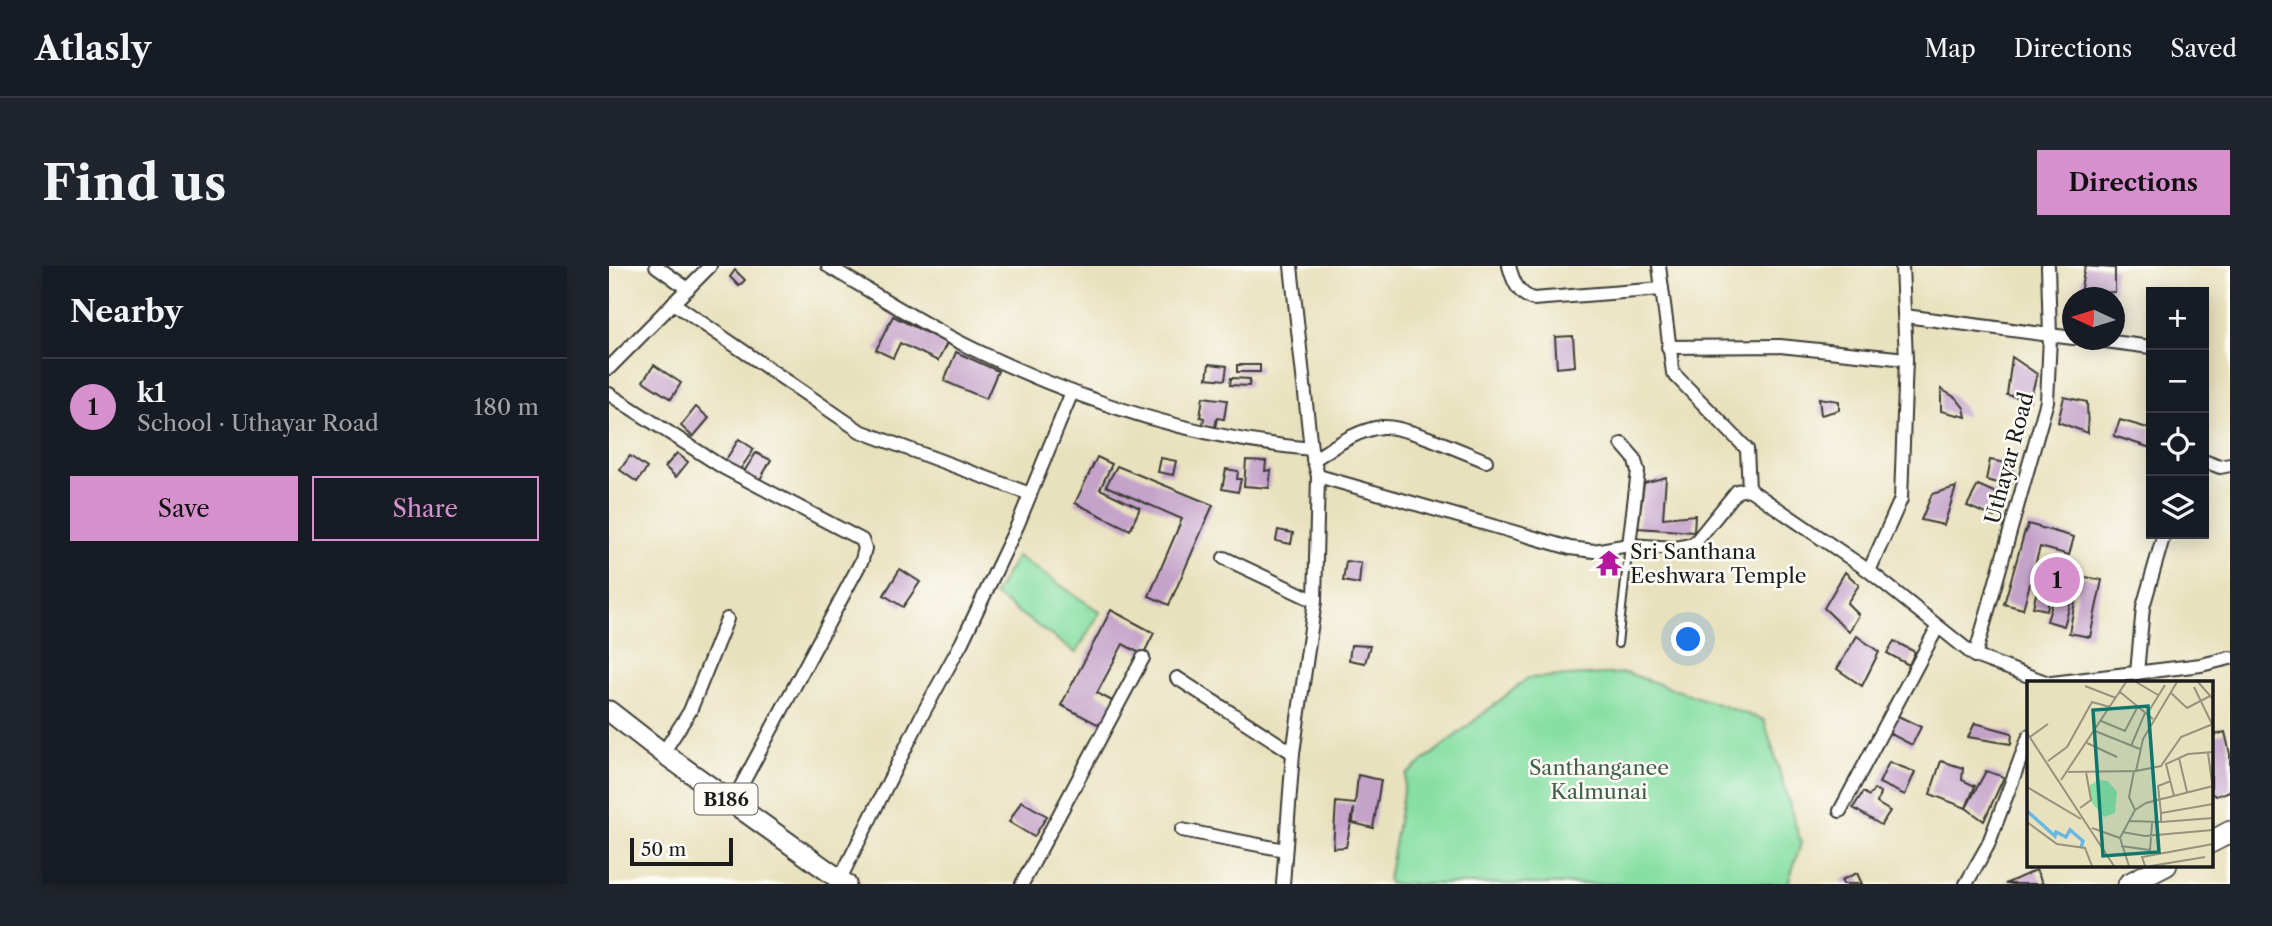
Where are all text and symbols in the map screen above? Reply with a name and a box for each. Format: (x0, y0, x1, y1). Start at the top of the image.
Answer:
text: Atlasly (35, 28, 151, 69)
text: Map (1924, 34, 1976, 63)
text: Directions (2014, 34, 2132, 63)
text: Saved (2170, 34, 2237, 63)
button: Directions (2037, 150, 2230, 215)
text: Find us (42, 152, 226, 213)
north arrow (2062, 287, 2125, 350)
map controls (2146, 287, 2209, 539)
button: + (2146, 287, 2209, 350)
text: Nearby (70, 293, 183, 330)
button: − (2146, 350, 2209, 413)
text: k1 (137, 377, 166, 409)
street label: Uthayar Road (1979, 389, 2039, 526)
text: 1 (88, 393, 98, 421)
text: 180 m (474, 393, 539, 421)
text: School · Uthayar Road (137, 409, 379, 437)
button: locate (2146, 413, 2209, 476)
button: Save (70, 476, 298, 541)
button: Share (312, 476, 539, 541)
button: layers (2146, 476, 2209, 539)
place label: Sri Santhana Eeshwara Temple (1630, 539, 1806, 588)
temple icon: Sri Santhana Eeshwara Temple (1594, 548, 1624, 578)
pin: 1 (2034, 554, 2080, 606)
your location (1671, 622, 1705, 656)
inset map (2027, 681, 2213, 866)
park label: Santhanganee Kalmunai (1529, 755, 1669, 804)
road number: B186 (695, 784, 757, 814)
scale bar (630, 835, 733, 867)
text: 50 m (641, 838, 686, 861)

